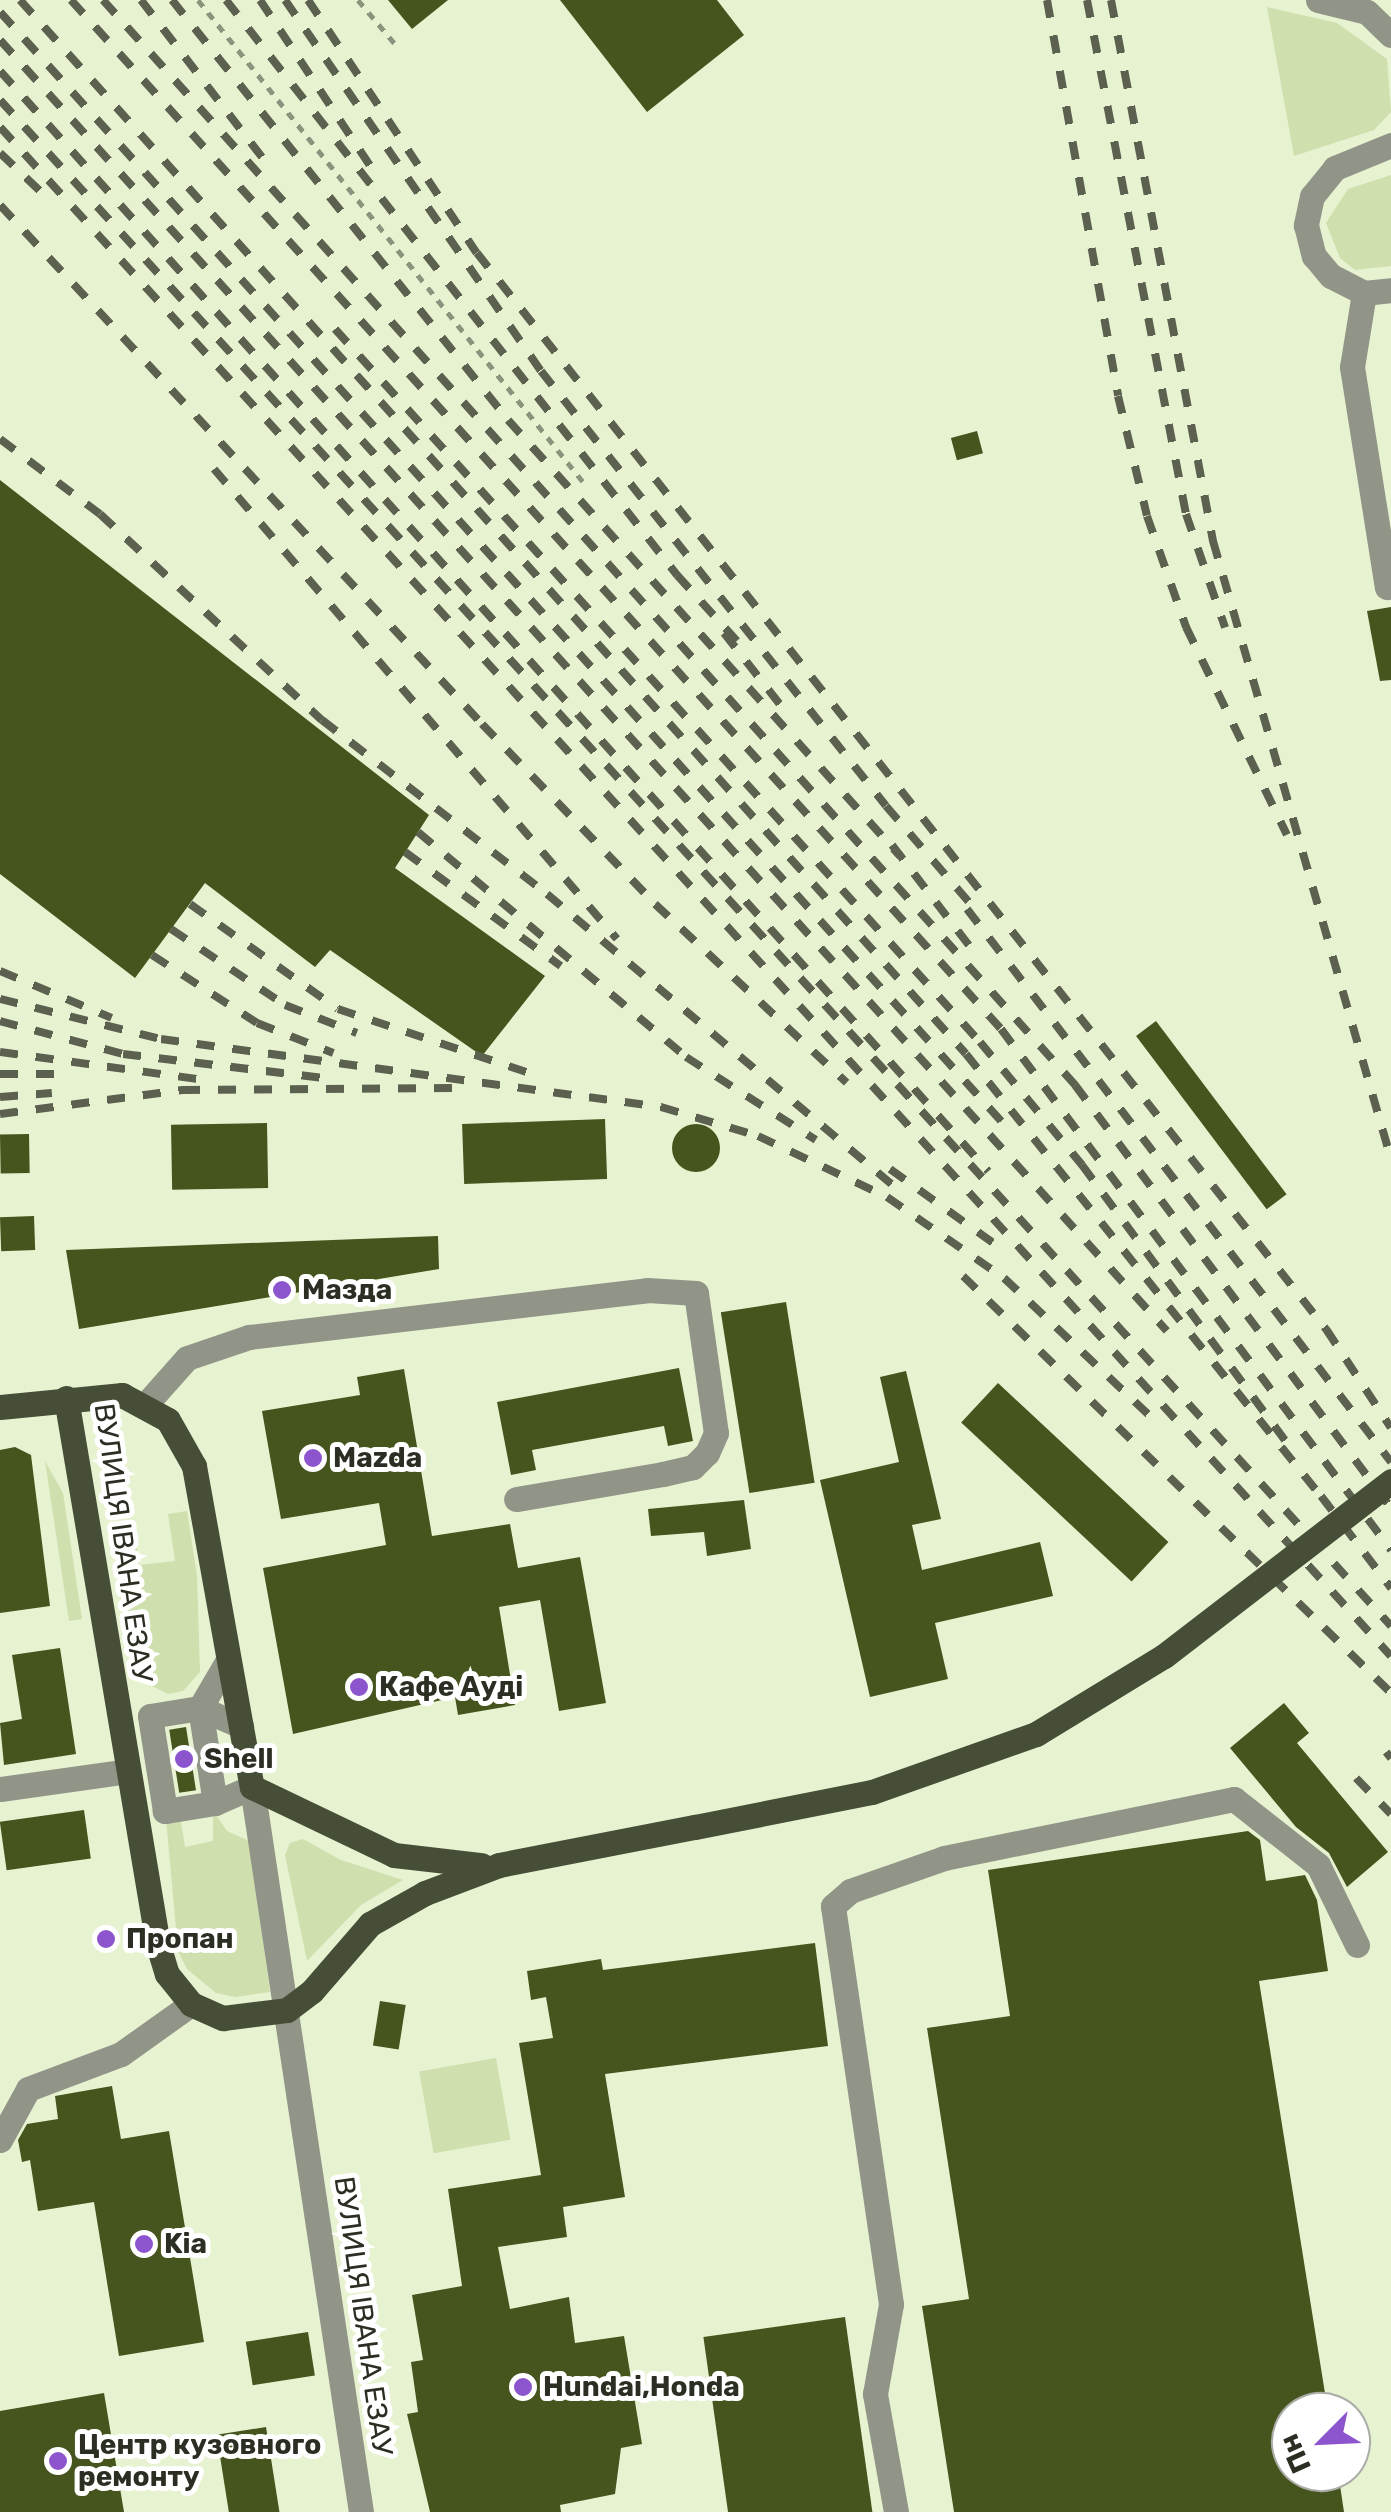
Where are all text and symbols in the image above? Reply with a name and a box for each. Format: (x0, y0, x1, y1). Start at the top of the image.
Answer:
place label: Мазда (302, 1273, 392, 1307)
marker: Мазда (271, 1279, 293, 1301)
street label: ВУЛИЦЯ ІВАНА ЕЗАУ (87, 1402, 159, 1684)
place label: Mazda (333, 1441, 422, 1475)
marker: Mazda (302, 1447, 324, 1469)
place label: Кафе Ауді (379, 1670, 523, 1704)
marker: Кафе Ауді (348, 1676, 370, 1698)
place label: Shell (204, 1742, 273, 1776)
marker: Shell (173, 1748, 195, 1770)
place label: Пропан (126, 1922, 234, 1956)
marker: Пропан (95, 1928, 117, 1950)
street label: ВУЛИЦЯ ІВАНА ЕЗАУ (327, 2175, 399, 2457)
place label: Kia (164, 2227, 207, 2261)
marker: Kia (133, 2233, 155, 2255)
place label: Hundai,Honda (543, 2370, 740, 2404)
marker: Hundai,Honda (512, 2376, 534, 2398)
north arrow (1271, 2392, 1371, 2492)
place label: Центр кузовного ремонту (78, 2428, 321, 2494)
text: Пн (1272, 2429, 1318, 2478)
marker: Центр кузовного ремонту (47, 2450, 69, 2472)

